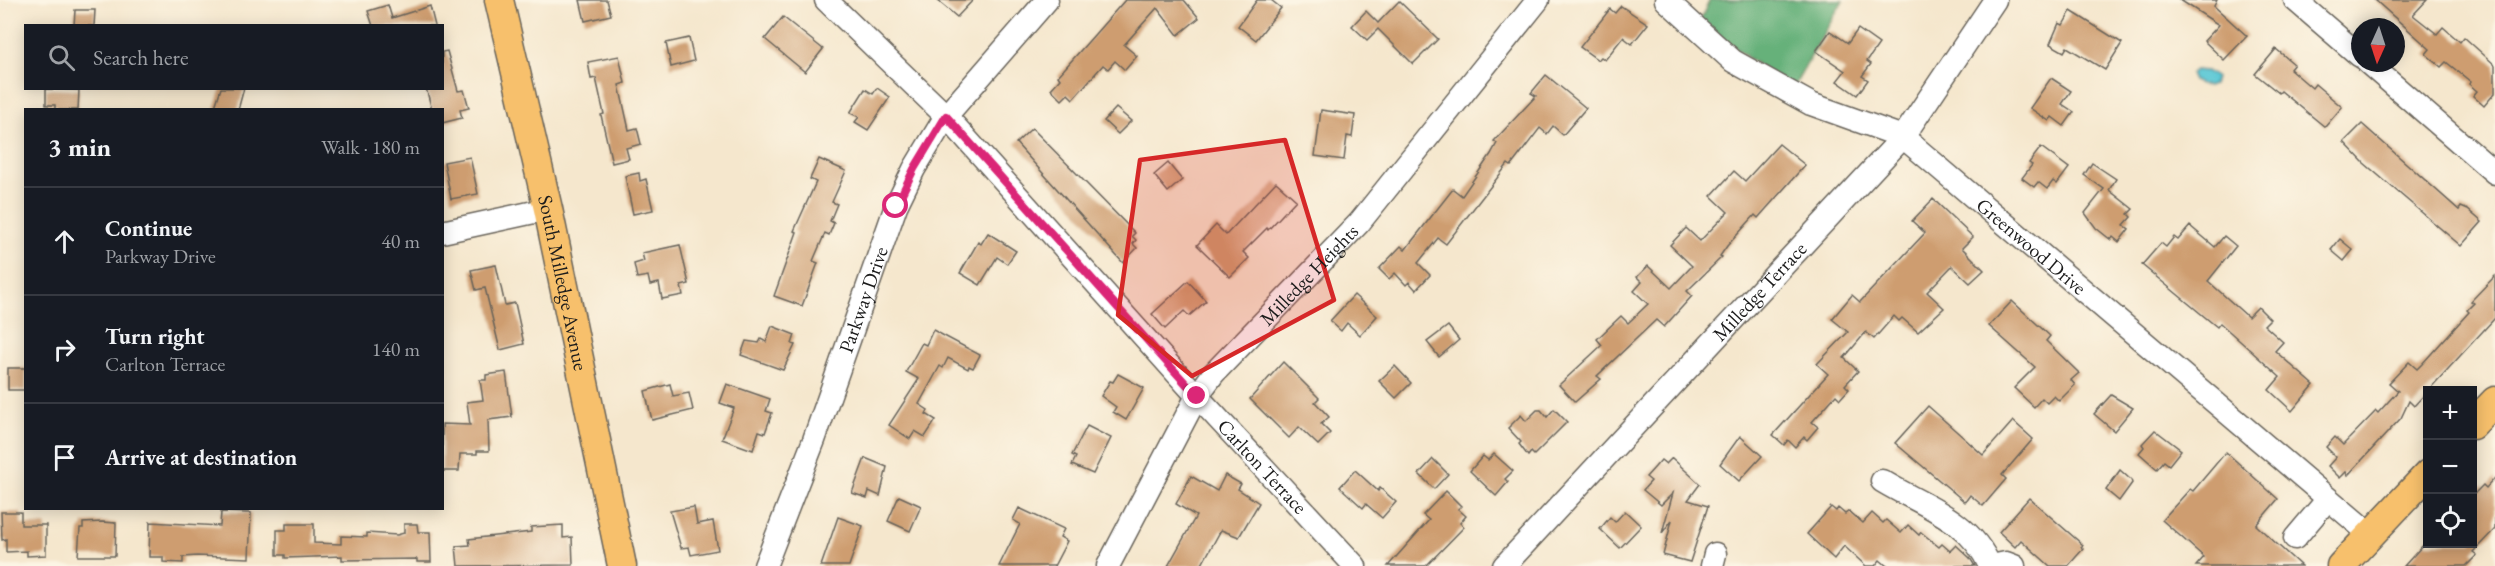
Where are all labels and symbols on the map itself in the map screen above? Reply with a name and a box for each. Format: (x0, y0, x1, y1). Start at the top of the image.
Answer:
north arrow (2351, 18, 2405, 72)
street label: South Milledge Avenue (532, 192, 594, 373)
route start (882, 192, 908, 218)
street label: Greenwood Drive (1971, 192, 2092, 301)
street label: Milledge Heights (1254, 219, 1364, 331)
street label: Milledge Terrace (1707, 236, 1812, 347)
street label: Parkway Drive (833, 243, 894, 356)
route end (1183, 382, 1209, 408)
street label: Carlton Terrace (1212, 413, 1313, 519)

